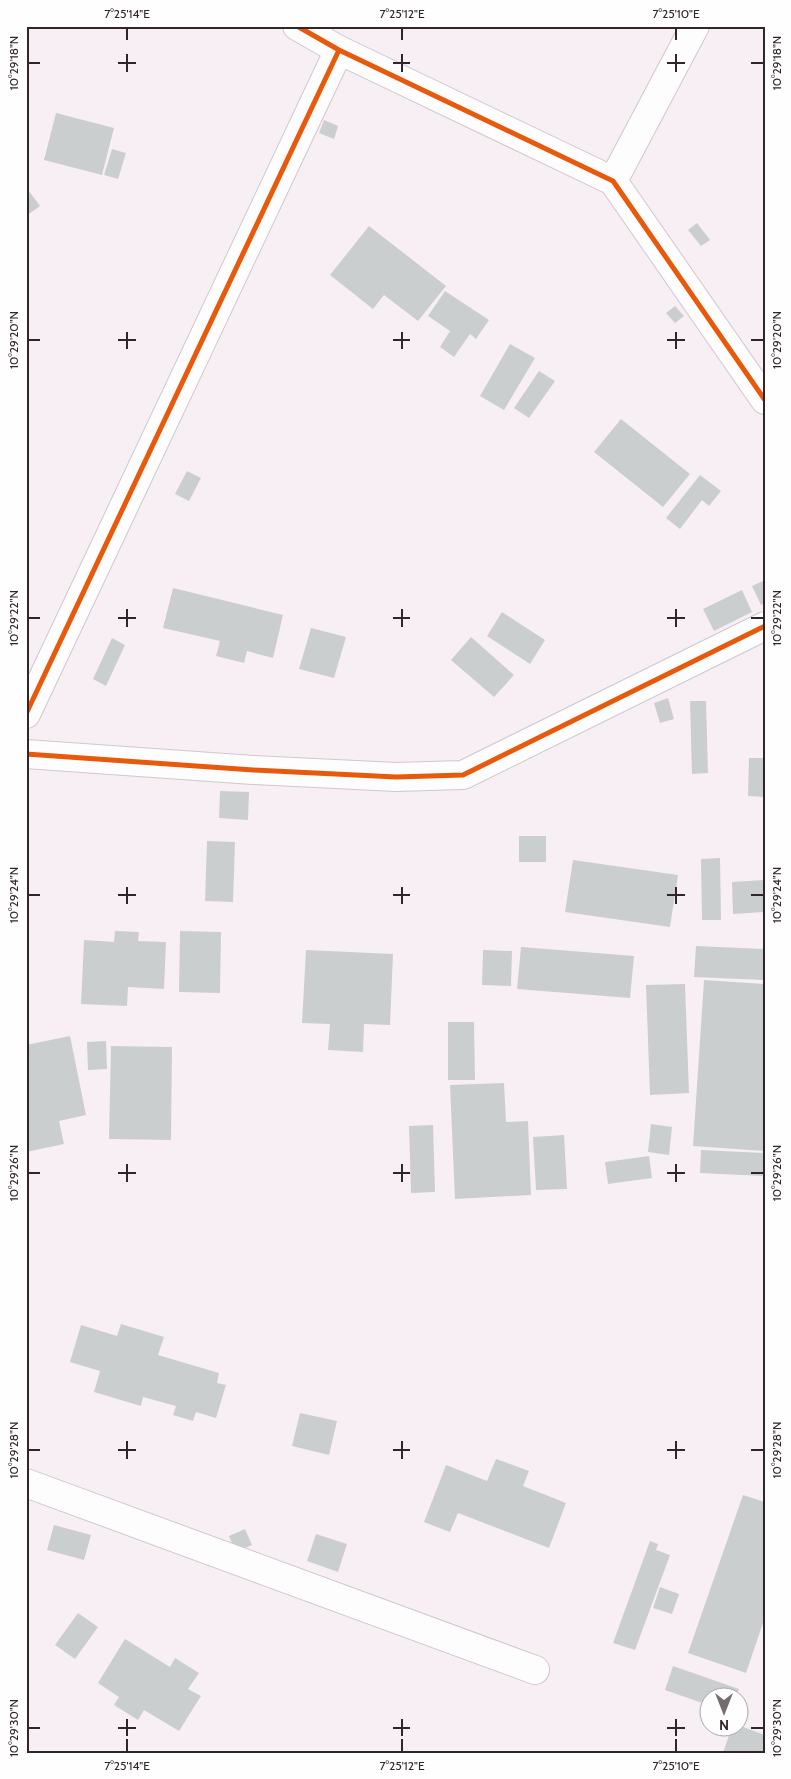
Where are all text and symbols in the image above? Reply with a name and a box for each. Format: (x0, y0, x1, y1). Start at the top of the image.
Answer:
text: 7°25'14"E (104, 6, 150, 21)
text: 7°25'12"E (379, 6, 425, 21)
text: 7°25'10"E (652, 6, 700, 21)
text: 10°29'18"N (6, 36, 21, 90)
text: 10°29'18"N (769, 36, 784, 90)
text: 10°29'20"N (6, 311, 21, 369)
text: 10°29'20"N (769, 311, 784, 369)
text: 10°29'22"N (6, 590, 21, 646)
text: 10°29'22"N (769, 590, 784, 646)
text: 10°29'24"N (6, 867, 21, 923)
text: 10°29'24"N (769, 867, 784, 923)
text: 10°29'26"N (6, 1145, 21, 1201)
text: 10°29'26"N (769, 1145, 784, 1201)
text: 10°29'28"N (6, 1422, 21, 1478)
text: 10°29'28"N (769, 1422, 784, 1478)
north arrow (698, 1686, 748, 1736)
text: 10°29'30"N (6, 1699, 21, 1757)
text: 10°29'30"N (769, 1699, 784, 1757)
text: N (719, 1716, 729, 1734)
text: 7°25'14"E (104, 1758, 150, 1773)
text: 7°25'12"E (379, 1758, 425, 1773)
text: 7°25'10"E (652, 1758, 700, 1773)

